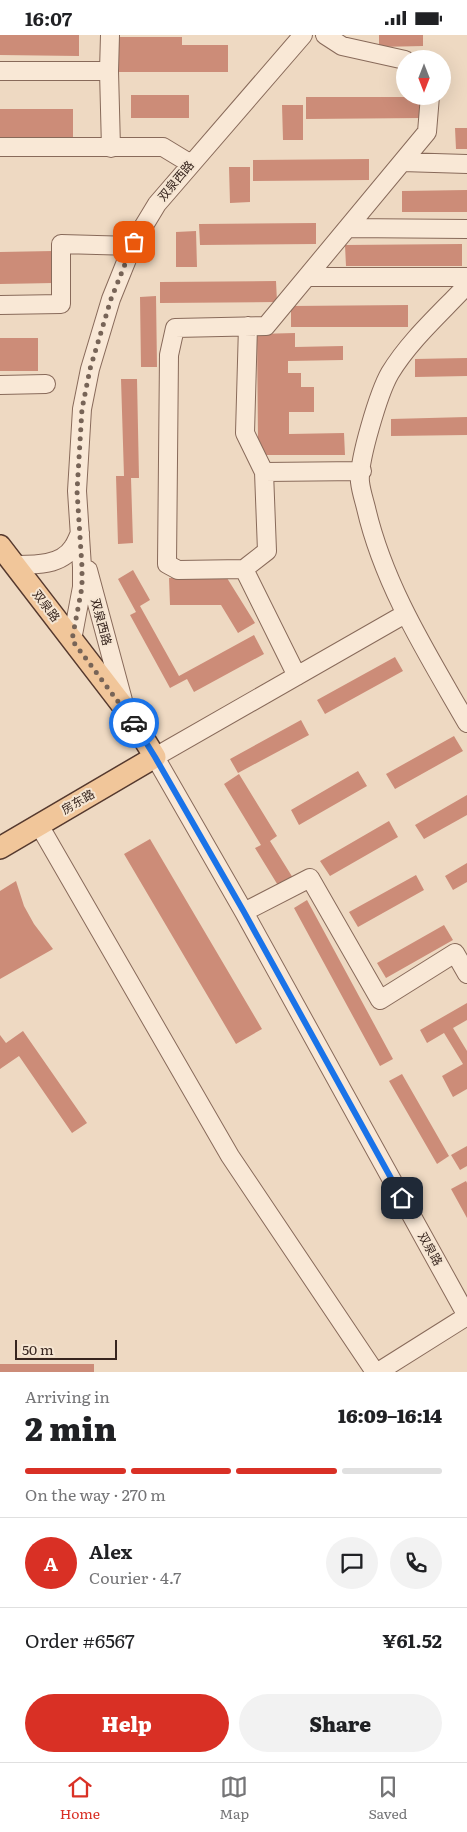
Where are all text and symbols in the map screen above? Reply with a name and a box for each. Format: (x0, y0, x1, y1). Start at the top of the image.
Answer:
text: 16:07 (25, 4, 72, 32)
north arrow (396, 50, 451, 105)
map controls (396, 50, 451, 105)
street label: 双泉西路 (153, 156, 198, 205)
pin (113, 221, 155, 263)
icon: bag (120, 228, 148, 256)
street label: 双泉路 (29, 586, 65, 625)
street label: 双泉西路 (87, 596, 117, 647)
courier (109, 698, 159, 748)
icon: car (120, 709, 148, 737)
street label: 房东路 (57, 784, 98, 818)
pin (381, 1177, 423, 1219)
icon: home (388, 1184, 416, 1212)
street label: 双泉路 (414, 1228, 447, 1269)
scale bar (15, 1337, 118, 1360)
text: 50 m (22, 1339, 54, 1359)
text: Arriving in (25, 1384, 110, 1408)
text: 16:09–16:14 (338, 1401, 442, 1429)
text: 2 min (25, 1403, 117, 1451)
text: On the way · 270 m (25, 1482, 166, 1506)
text: Alex (89, 1537, 132, 1565)
button: chat (326, 1537, 378, 1589)
button: phone (390, 1537, 442, 1589)
text: A (44, 1549, 58, 1577)
text: Courier · 4.7 (89, 1565, 181, 1589)
text: Order #6567 (25, 1626, 135, 1654)
text: ¥61.52 (382, 1626, 442, 1654)
button: Help (25, 1694, 229, 1752)
button: Share (239, 1694, 442, 1752)
tab: Home (60, 1773, 100, 1823)
tab: Map (219, 1773, 249, 1823)
tab: Saved (368, 1773, 407, 1823)

